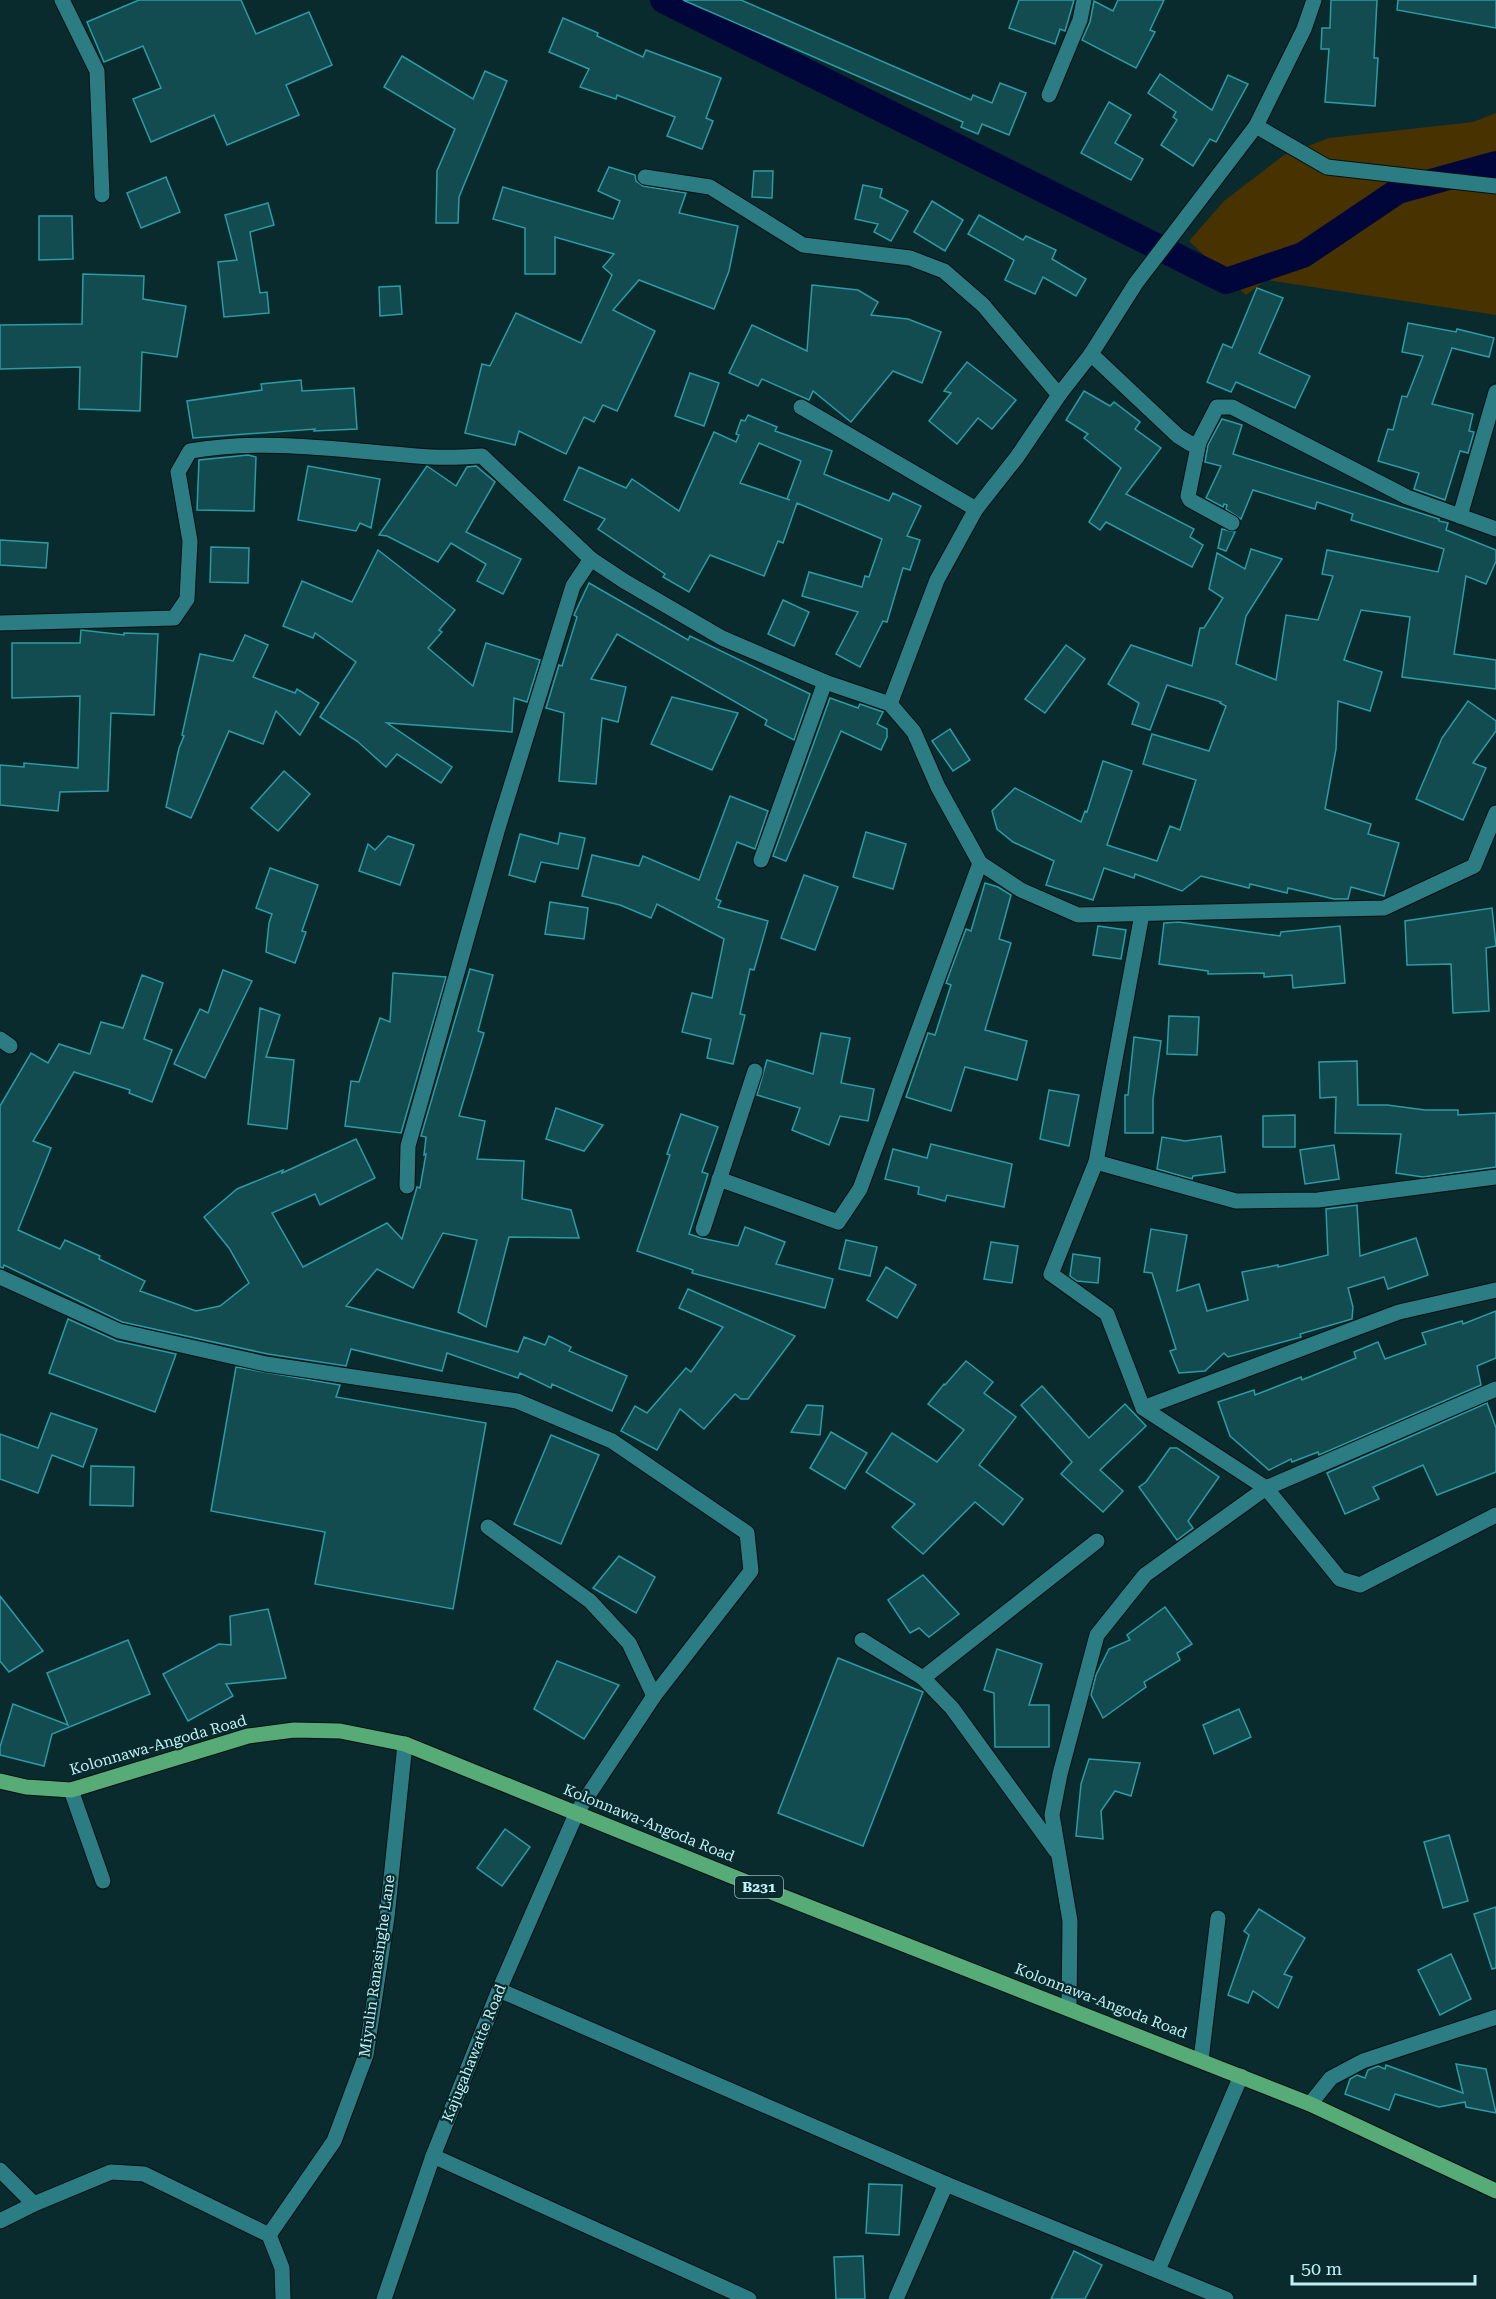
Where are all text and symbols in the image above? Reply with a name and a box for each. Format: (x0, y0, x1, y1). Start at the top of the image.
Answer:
street label: Kolonnawa-Angoda Road (68, 1711, 249, 1779)
street label: Kolonnawa-Angoda Road (561, 1780, 738, 1866)
street label: Miyulin Ranasinghe Lane (355, 1874, 399, 2058)
road number: B231 (735, 1876, 783, 1898)
street label: Kolonnawa-Angoda Road (1012, 1960, 1190, 2042)
street label: Kajugahawatte Road (438, 1981, 510, 2124)
scale bar (1292, 2248, 1475, 2286)
text: 50 m (1301, 2258, 1342, 2279)

